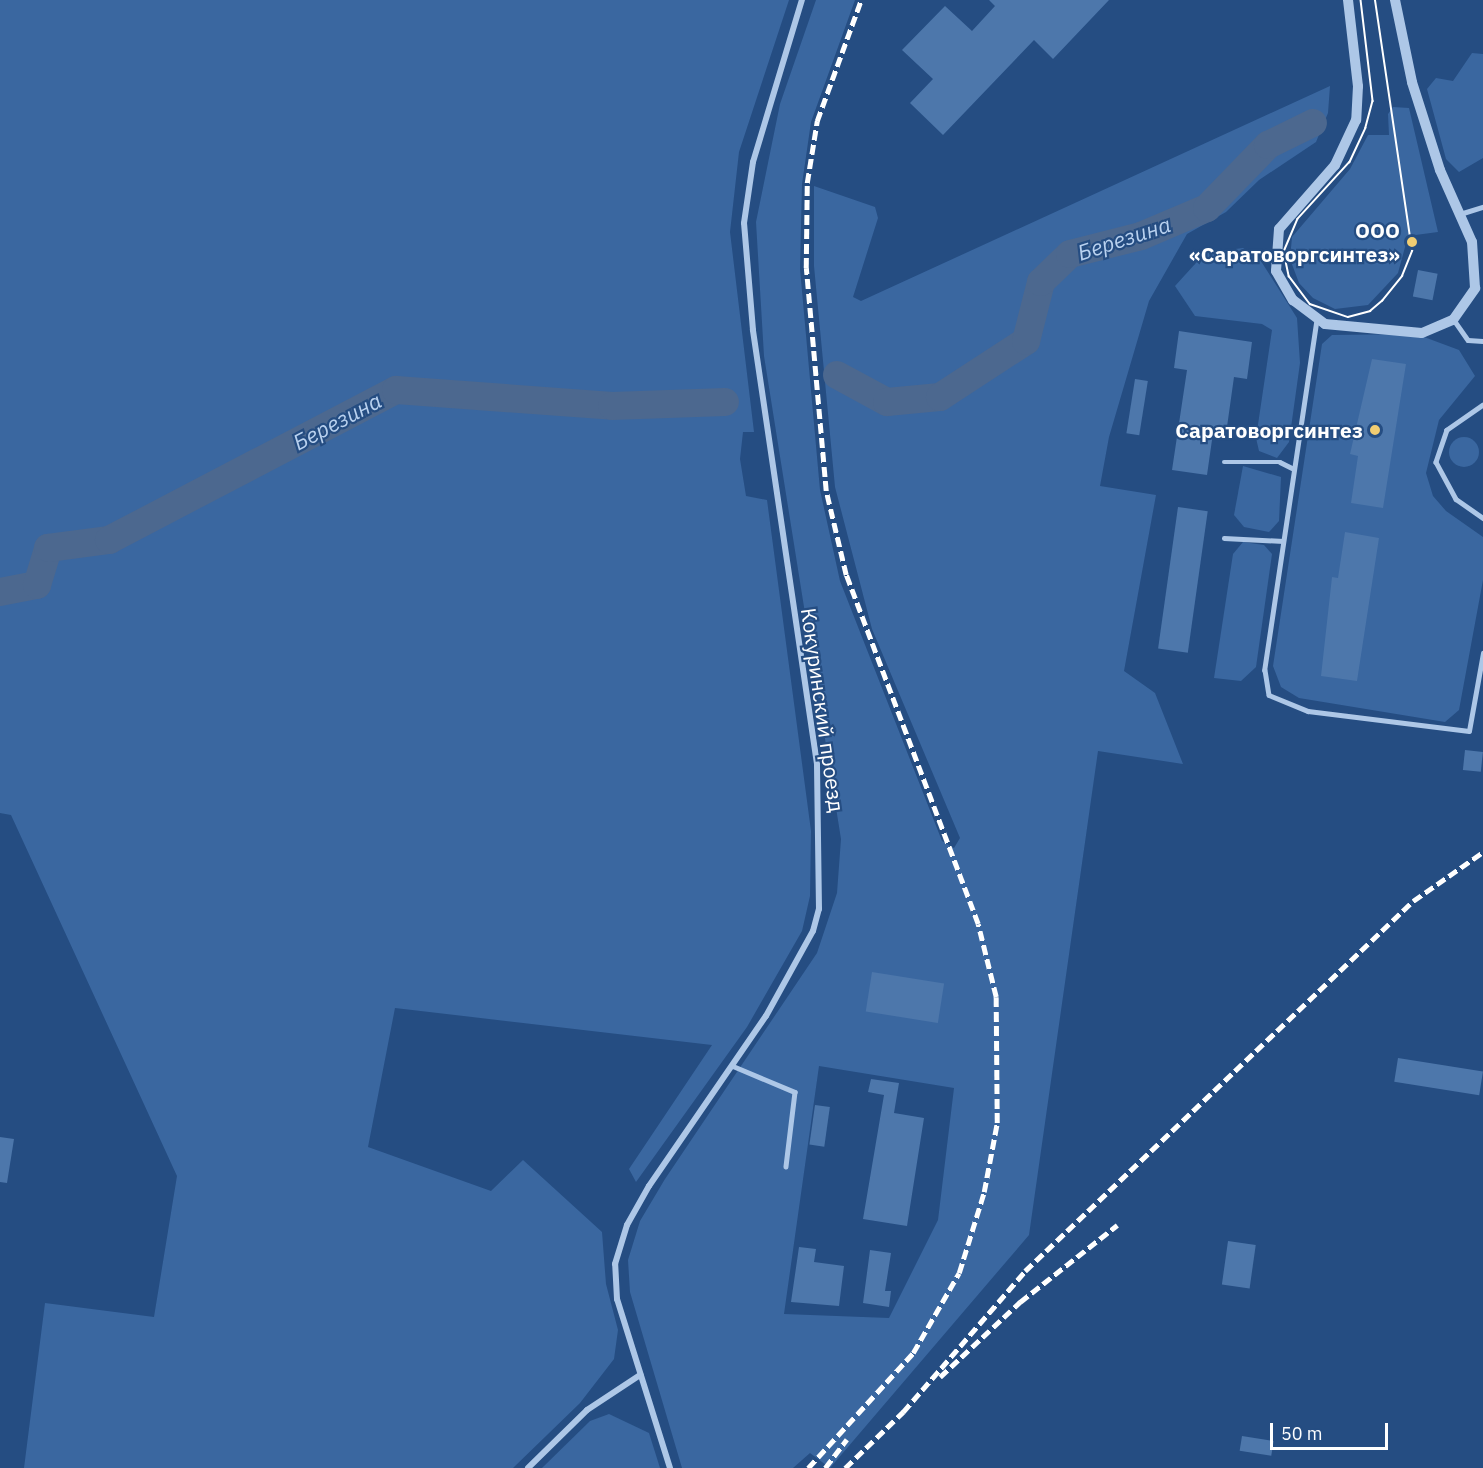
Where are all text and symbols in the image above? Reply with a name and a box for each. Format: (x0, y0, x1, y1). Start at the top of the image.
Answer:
water label: Березина (1074, 211, 1174, 265)
place label: ООО «Саратоворгсинтез» (1189, 217, 1400, 267)
marker: ООО «Саратоворгсинтез» (1405, 235, 1419, 249)
water label: Березина (288, 387, 386, 455)
place label: Саратоворгсинтез (1175, 417, 1363, 443)
marker: Саратоворгсинтез (1368, 423, 1382, 437)
street label: Кокуринский проезд (796, 606, 850, 814)
scale bar (1273, 1411, 1392, 1449)
text: 50 m (1281, 1422, 1323, 1445)

